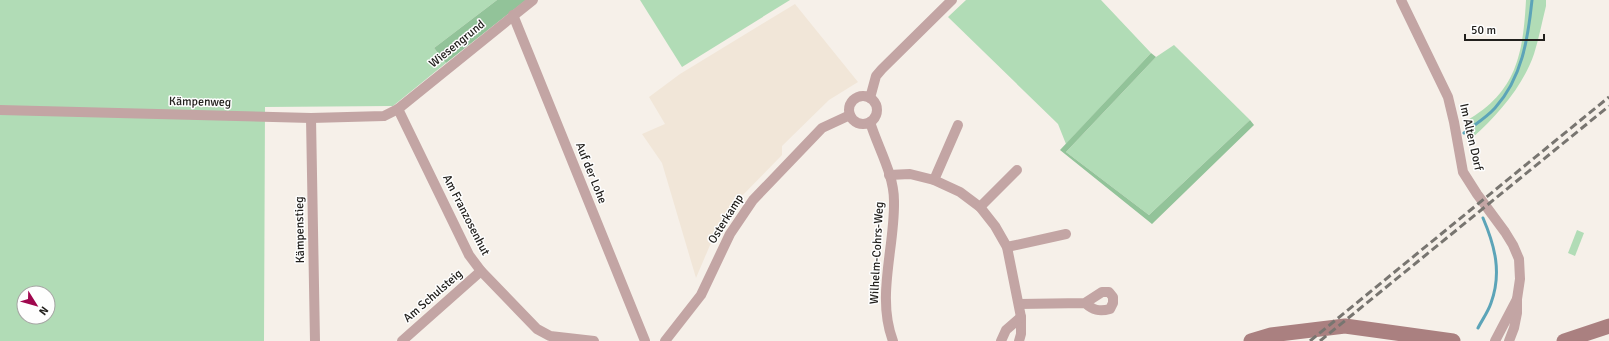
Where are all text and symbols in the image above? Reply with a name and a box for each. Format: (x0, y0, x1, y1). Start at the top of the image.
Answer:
scale bar (1465, 16, 1544, 42)
street label: Wiesengrund (426, 17, 488, 71)
text: 50 m (1471, 23, 1496, 38)
street label: Kämpenweg (169, 94, 231, 110)
street label: Im Alten Dorf (1456, 102, 1486, 173)
street label: Auf der Lohe (572, 140, 610, 206)
street label: Am Franzosenhut (439, 172, 493, 258)
street label: Osterkamp (705, 191, 747, 247)
street label: Kämpenstieg (292, 196, 308, 264)
street label: Wilhelm-Cohrs-Weg (867, 201, 887, 305)
street label: Am Schulsteig (400, 266, 466, 326)
north arrow (16, 285, 56, 325)
text: N (36, 304, 51, 318)

